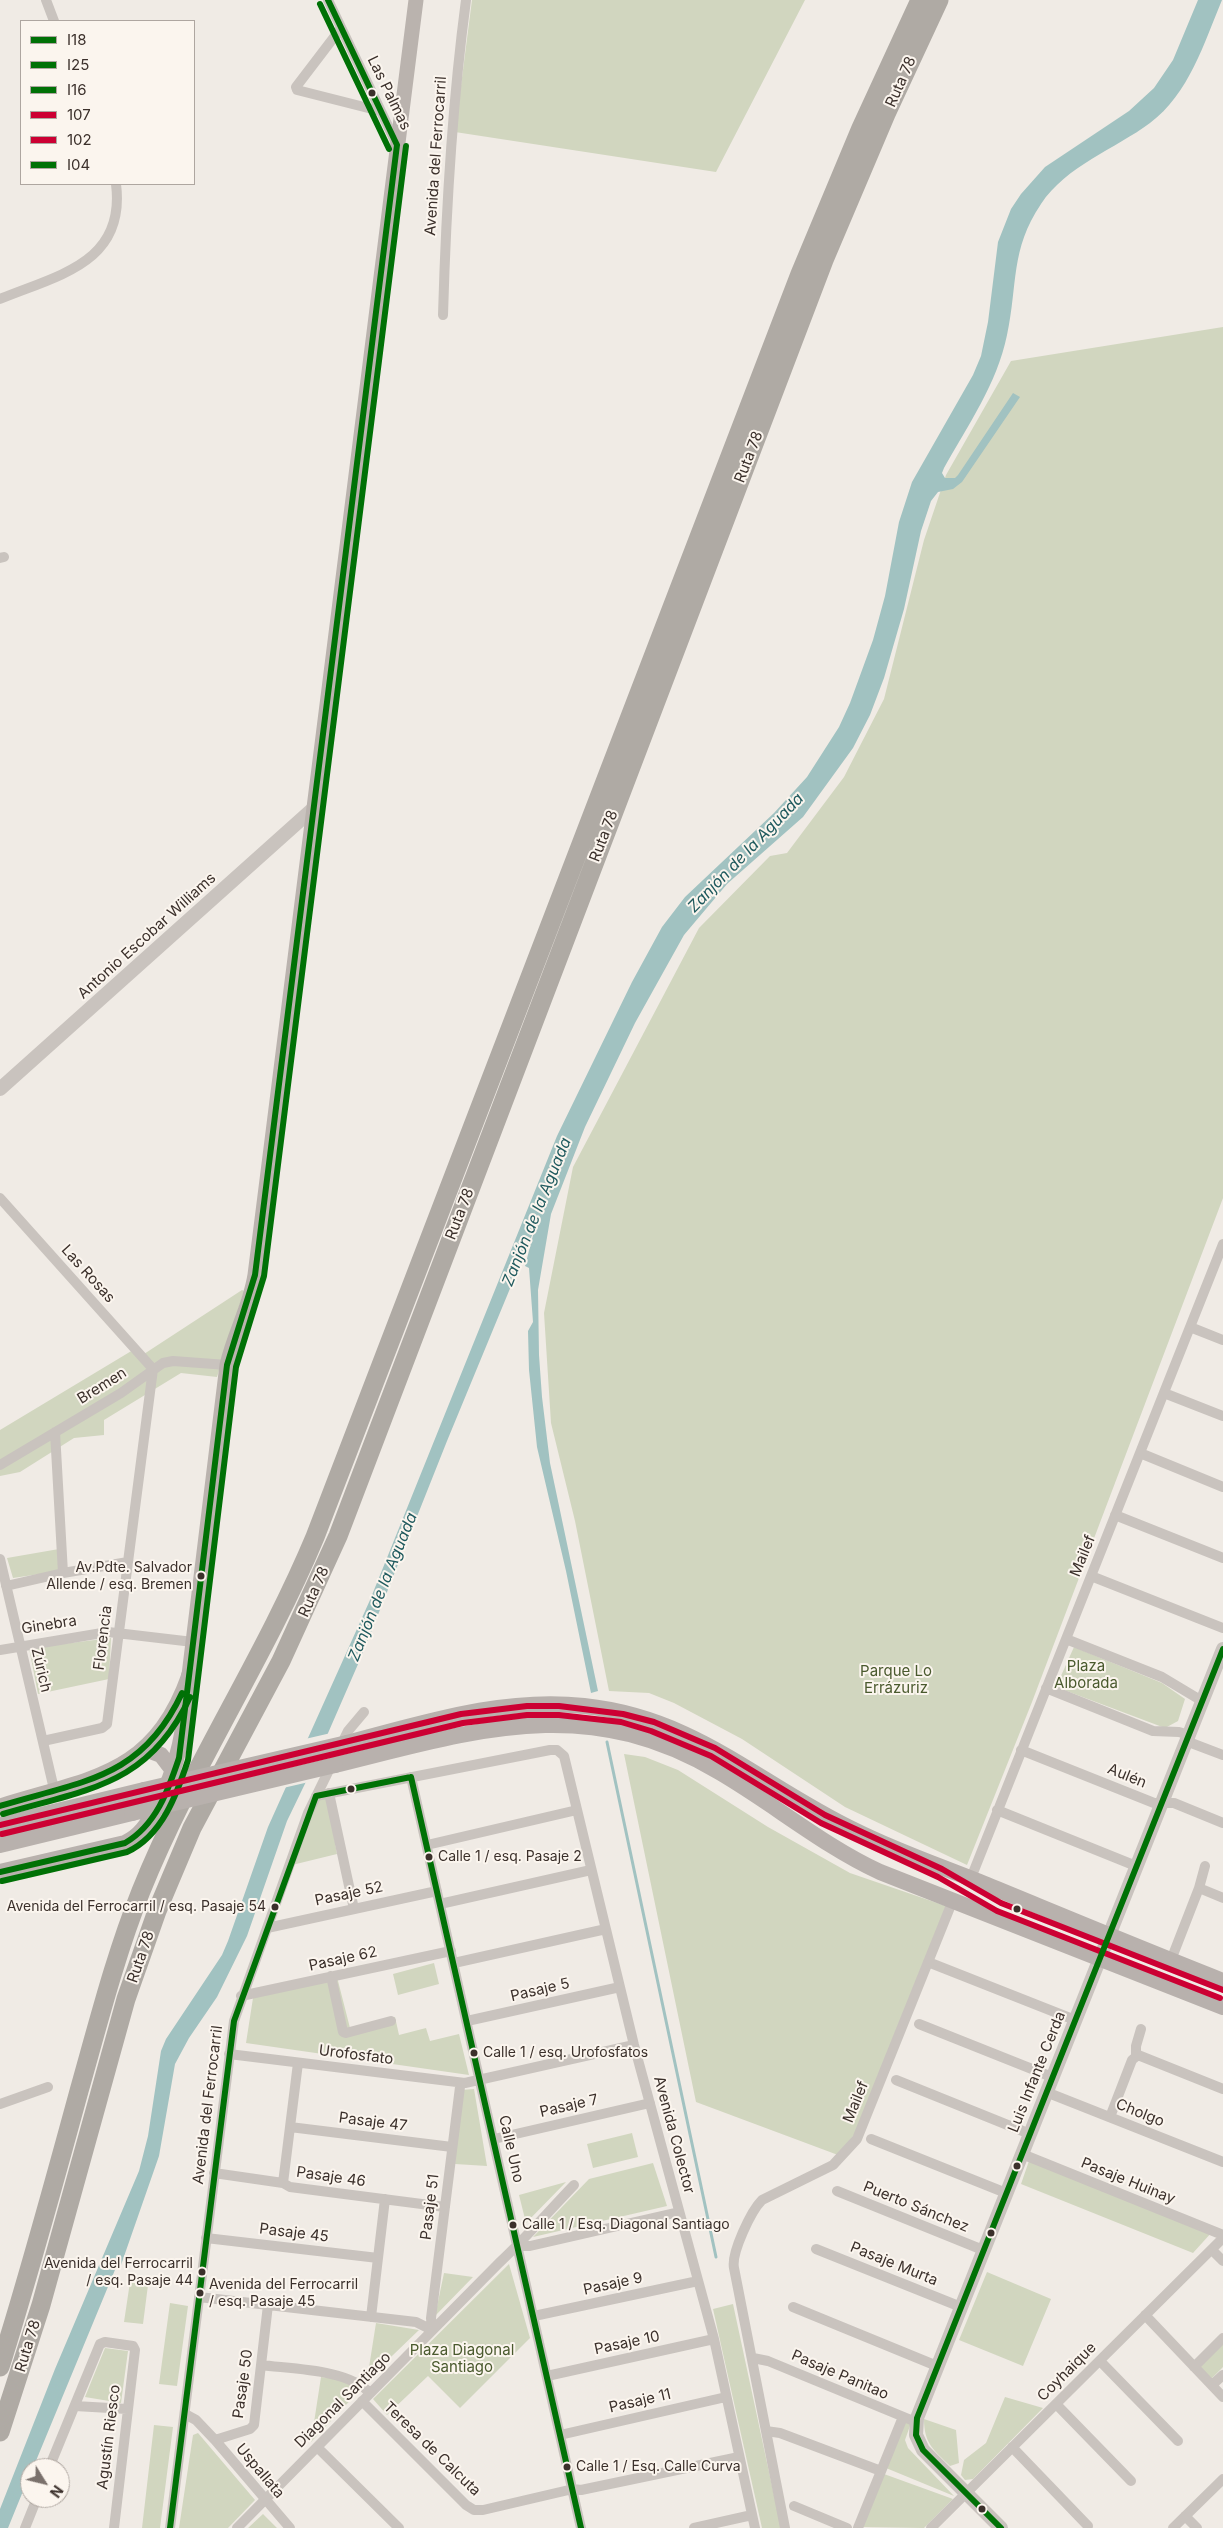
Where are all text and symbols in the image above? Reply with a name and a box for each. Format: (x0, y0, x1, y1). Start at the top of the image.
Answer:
legend (20, 20, 195, 185)
text: I18 (67, 30, 86, 49)
street label: Las Palmas (363, 53, 415, 133)
street label: Ruta 78 (882, 54, 920, 110)
text: I25 (67, 55, 89, 74)
street label: Avenida del Ferrocarril (421, 76, 451, 236)
text: I16 (67, 80, 86, 99)
unlabelled marker (367, 88, 377, 98)
text: 107 (67, 105, 91, 124)
text: 102 (67, 130, 92, 149)
text: I04 (67, 155, 90, 174)
street label: Ruta 78 (731, 429, 767, 485)
water label: Zanjón de la Aguada (684, 789, 808, 917)
street label: Ruta 78 (586, 808, 622, 864)
street label: Antonio Escobar Williams (74, 869, 220, 1003)
water label: Zanjón de la Aguada (498, 1135, 576, 1289)
street label: Ruta 78 (442, 1186, 478, 1242)
street label: Las Rosas (57, 1241, 119, 1307)
street label: Bremen (74, 1364, 130, 1408)
water label: Zanjón de la Aguada (344, 1510, 422, 1664)
street label: Mailef (1067, 1532, 1099, 1580)
place label: Av.Pdte. Salvador Allende / esq. Bremen (46, 1560, 192, 1592)
street label: Ruta 78 (295, 1564, 333, 1620)
marker: Av.Pdte. Salvador Allende / esq. Bremen (196, 1571, 206, 1581)
street label: Florencia (90, 1605, 116, 1671)
street label: Ginebra (20, 1612, 78, 1638)
street label: Zúrich (27, 1646, 55, 1694)
park label: Plaza Alborada (1054, 1657, 1118, 1692)
park label: Parque Lo Errázuriz (860, 1662, 932, 1697)
street label: Aulén (1105, 1760, 1149, 1792)
unlabelled marker (346, 1784, 356, 1794)
place label: Calle 1 / esq. Pasaje 2 (438, 1849, 582, 1865)
marker: Calle 1 / esq. Pasaje 2 (424, 1852, 434, 1862)
street label: Pasaje 52 (313, 1878, 385, 1910)
place label: Avenida del Ferrocarril / esq. Pasaje 54 (7, 1899, 266, 1915)
marker: Avenida del Ferrocarril / esq. Pasaje 54 (270, 1902, 280, 1912)
unlabelled marker (1012, 1904, 1022, 1914)
street label: Ruta 78 (124, 1929, 158, 1985)
street label: Pasaje 62 (307, 1943, 379, 1975)
street label: Pasaje 5 (509, 1974, 571, 2006)
street label: Luis Infante Cerda (1004, 2009, 1070, 2135)
street label: Avenida del Ferrocarril (189, 2025, 227, 2185)
street label: Urofosfato (318, 2041, 394, 2069)
place label: Calle 1 / esq. Urofosfatos (483, 2045, 648, 2061)
marker: Calle 1 / esq. Urofosfatos (469, 2048, 479, 2058)
street label: Avenida Colector (650, 2074, 698, 2196)
street label: Mailef (840, 2078, 872, 2126)
street label: Pasaje 7 (538, 2091, 600, 2121)
street label: Cholgo (1113, 2095, 1167, 2131)
street label: Pasaje 47 (338, 2109, 408, 2135)
street label: Calle Uno (495, 2114, 527, 2184)
street label: Pasaje Huinay (1078, 2154, 1178, 2208)
unlabelled marker (1012, 2161, 1022, 2171)
street label: Pasaje 46 (295, 2163, 367, 2191)
street label: Pasaje 51 (417, 2173, 443, 2241)
street label: Puerto Sánchez (861, 2178, 971, 2236)
place label: Calle 1 / Esq. Diagonal Santiago (522, 2217, 730, 2233)
street label: Pasaje 45 (258, 2220, 330, 2246)
marker: Calle 1 / Esq. Diagonal Santiago (508, 2220, 518, 2230)
unlabelled marker (986, 2228, 996, 2238)
street label: Pasaje Murta (848, 2238, 940, 2290)
place label: Avenida del Ferrocarril / esq. Pasaje 44 (44, 2256, 193, 2288)
marker: Avenida del Ferrocarril / esq. Pasaje 44 (197, 2267, 207, 2277)
street label: Pasaje 9 (582, 2269, 644, 2299)
place label: Avenida del Ferrocarril / esq. Pasaje 45 (209, 2277, 358, 2310)
marker: Avenida del Ferrocarril / esq. Pasaje 45 (195, 2288, 205, 2298)
street label: Ruta 78 (12, 2318, 44, 2374)
street label: Pasaje 10 (593, 2327, 661, 2359)
street label: Coyhaique (1034, 2339, 1100, 2405)
park label: Plaza Diagonal Santiago (410, 2341, 514, 2376)
street label: Pasaje Panitao (789, 2346, 891, 2404)
street label: Pasaje 50 (229, 2348, 257, 2420)
street label: Diagonal Santiago (291, 2348, 395, 2452)
street label: Agustín Riesco (94, 2384, 124, 2490)
street label: Pasaje 11 (607, 2385, 673, 2417)
street label: Teresa de Calcuta (380, 2398, 484, 2500)
street label: Uspallata (232, 2440, 288, 2502)
north arrow (20, 2458, 70, 2508)
place label: Calle 1 / Esq. Calle Curva (576, 2459, 741, 2475)
marker: Calle 1 / Esq. Calle Curva (562, 2462, 572, 2472)
text: N (47, 2482, 67, 2501)
unlabelled marker (977, 2504, 987, 2514)

